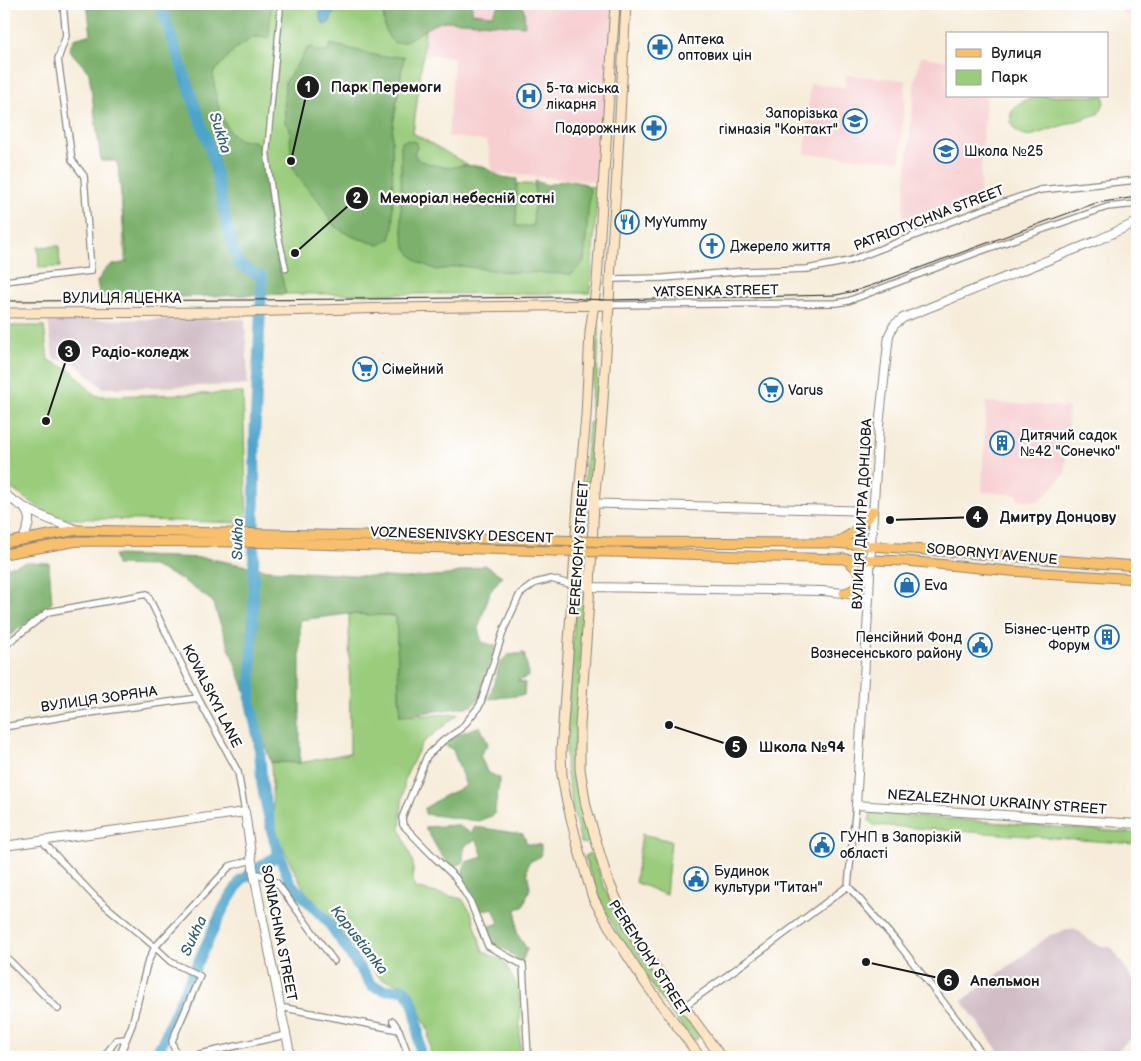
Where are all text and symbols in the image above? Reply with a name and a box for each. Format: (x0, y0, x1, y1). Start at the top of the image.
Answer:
place label: Аптека оптових цін (677, 31, 752, 64)
legend (946, 32, 1108, 98)
pharmacy icon: Аптека оптових цін (647, 34, 673, 60)
text: Вулиця (991, 44, 1042, 63)
text: Парк (991, 68, 1028, 87)
callout: Парк Перемоги (296, 72, 451, 102)
text: 1 (305, 78, 311, 97)
text: Парк Перемоги (331, 78, 441, 97)
place label: 5-та міська лікарня (546, 80, 620, 113)
hospital icon: 5-та міська лікарня (516, 83, 542, 109)
place label: Запорізька гімназія "Контакт" (719, 105, 839, 138)
school or university icon: Запорізька гімназія "Контакт" (842, 108, 868, 134)
water label: Sukha (204, 110, 236, 156)
pharmacy icon: Подорожник (641, 115, 667, 141)
place label: Подорожник (555, 120, 637, 137)
school or university icon: Школа №25 (933, 138, 959, 164)
place label: Школа №25 (964, 143, 1043, 160)
street label: PATRIOTYCHNA STREET (851, 181, 1007, 255)
callout: Меморіал небесній сотні (345, 183, 564, 213)
text: 2 (353, 189, 362, 208)
text: Меморіал небесній сотні (380, 189, 554, 208)
restaurant icon: MyYummy (614, 209, 640, 235)
place label: MyYummy (644, 214, 708, 231)
church icon: Джерело життя (699, 233, 725, 259)
place label: Джерело життя (730, 238, 831, 255)
street label: YATSENKA STREET (652, 281, 779, 301)
street label: ВУЛИЦЯ ЯЦЕНКА (62, 290, 182, 307)
callout: Радіо-коледж (56, 336, 199, 366)
text: 3 (65, 343, 74, 362)
text: Радіо-коледж (91, 343, 189, 362)
supermarket icon: Сімейний (352, 356, 378, 382)
place label: Сімейний (382, 361, 444, 378)
supermarket icon: Varus (758, 377, 784, 403)
place label: Varus (788, 382, 823, 399)
street label: ВУЛИЦЯ ДМИТРА ДОНЦОВА (849, 418, 876, 610)
place label: Дитячий садок №42 "Сонечко" (1020, 427, 1120, 460)
building icon: Дитячий садок №42 "Сонечко" (989, 430, 1015, 456)
street label: PEREMOHY STREET (566, 479, 592, 616)
callout: Дмитру Донцову (965, 502, 1126, 532)
text: 4 (973, 508, 982, 527)
text: Дмитру Донцову (1000, 508, 1117, 527)
water label: Sukha (228, 518, 248, 560)
street label: VOZNESENIVSKY DESCENT (370, 523, 555, 547)
street label: SOBORNYI AVENUE (926, 540, 1058, 568)
shop icon: Eva (894, 572, 920, 598)
place label: Eva (924, 577, 948, 594)
place label: Бізнес-центр Форум (1004, 621, 1090, 654)
building icon: Бізнес-центр Форум (1094, 624, 1120, 650)
place label: Пенсійний Фонд Вознесенського району (811, 629, 963, 662)
public building icon: Пенсійний Фонд Вознесенського району (967, 632, 993, 658)
street label: KOVALSKYI LANE (179, 642, 245, 750)
street label: ВУЛИЦЯ ЗОРЯНА (40, 682, 159, 716)
callout: Школа №94 (723, 732, 855, 762)
text: 5 (732, 738, 741, 757)
text: Школа №94 (759, 738, 845, 757)
street label: NEZALEZHNOI UKRAINY STREET (887, 786, 1108, 818)
place label: ГУНП в Запорізкій області (840, 829, 961, 862)
public building icon: ГУНП в Запорізкій області (809, 832, 835, 858)
street label: SONIACHNA STREET (257, 863, 301, 1003)
place label: Будинок культури "Титан" (714, 863, 823, 896)
public building icon: Будинок культури "Титан" (683, 866, 709, 892)
street label: PEREMOHY STREET (605, 897, 693, 1020)
water label: Kapustianka (326, 902, 392, 978)
water label: Sukha (176, 913, 212, 959)
callout: Апельмон (936, 965, 1050, 995)
text: 6 (943, 972, 953, 991)
text: Апельмон (969, 972, 1040, 991)

